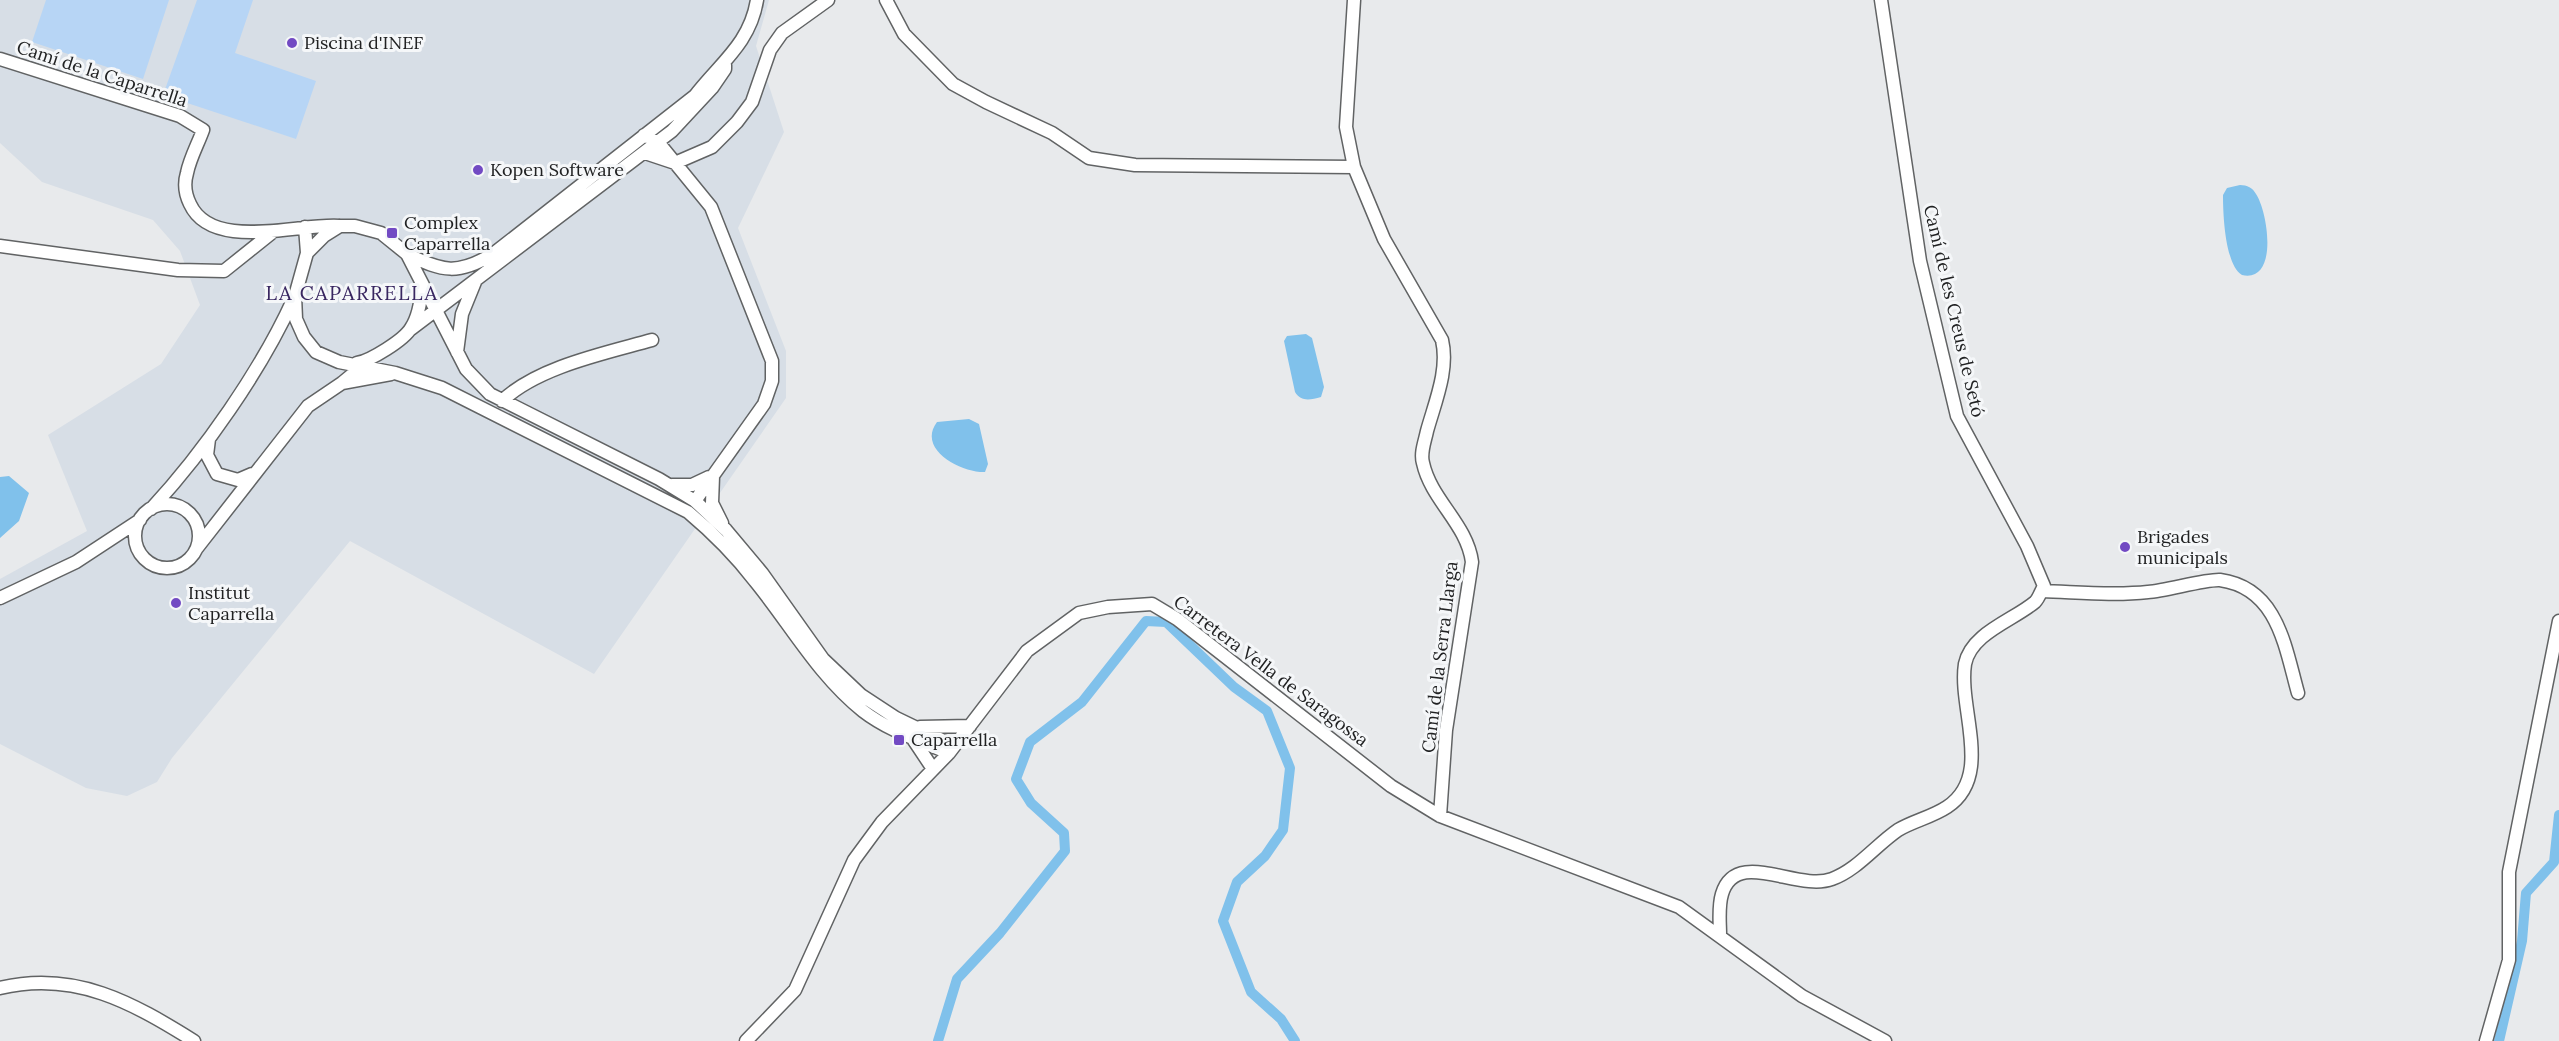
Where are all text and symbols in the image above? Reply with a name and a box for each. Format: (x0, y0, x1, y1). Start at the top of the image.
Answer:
place label: Piscina d'INEF (304, 31, 423, 54)
street label: Camí de la Caparrella (14, 35, 190, 112)
marker: Piscina d'INEF (285, 36, 299, 50)
place label: Kopen Software (490, 158, 624, 181)
marker: Kopen Software (471, 163, 485, 177)
street label: Camí de les Creus de Setó (1919, 203, 1990, 419)
place label: Complex Caparrella (404, 211, 490, 255)
marker: Complex Caparrella (385, 226, 399, 240)
district label: LA CAPARRELLA (266, 280, 438, 305)
place label: Brigades municipals (2137, 525, 2228, 569)
marker: Brigades municipals (2118, 540, 2132, 554)
street label: Camí de la Serra Llarga (1416, 560, 1463, 754)
place label: Institut Caparrella (188, 581, 274, 625)
street label: Carretera Vella de Saragossa (1169, 590, 1373, 751)
marker: Institut Caparrella (169, 596, 183, 610)
place label: Caparrella (911, 728, 997, 751)
marker: Caparrella (892, 733, 906, 747)

